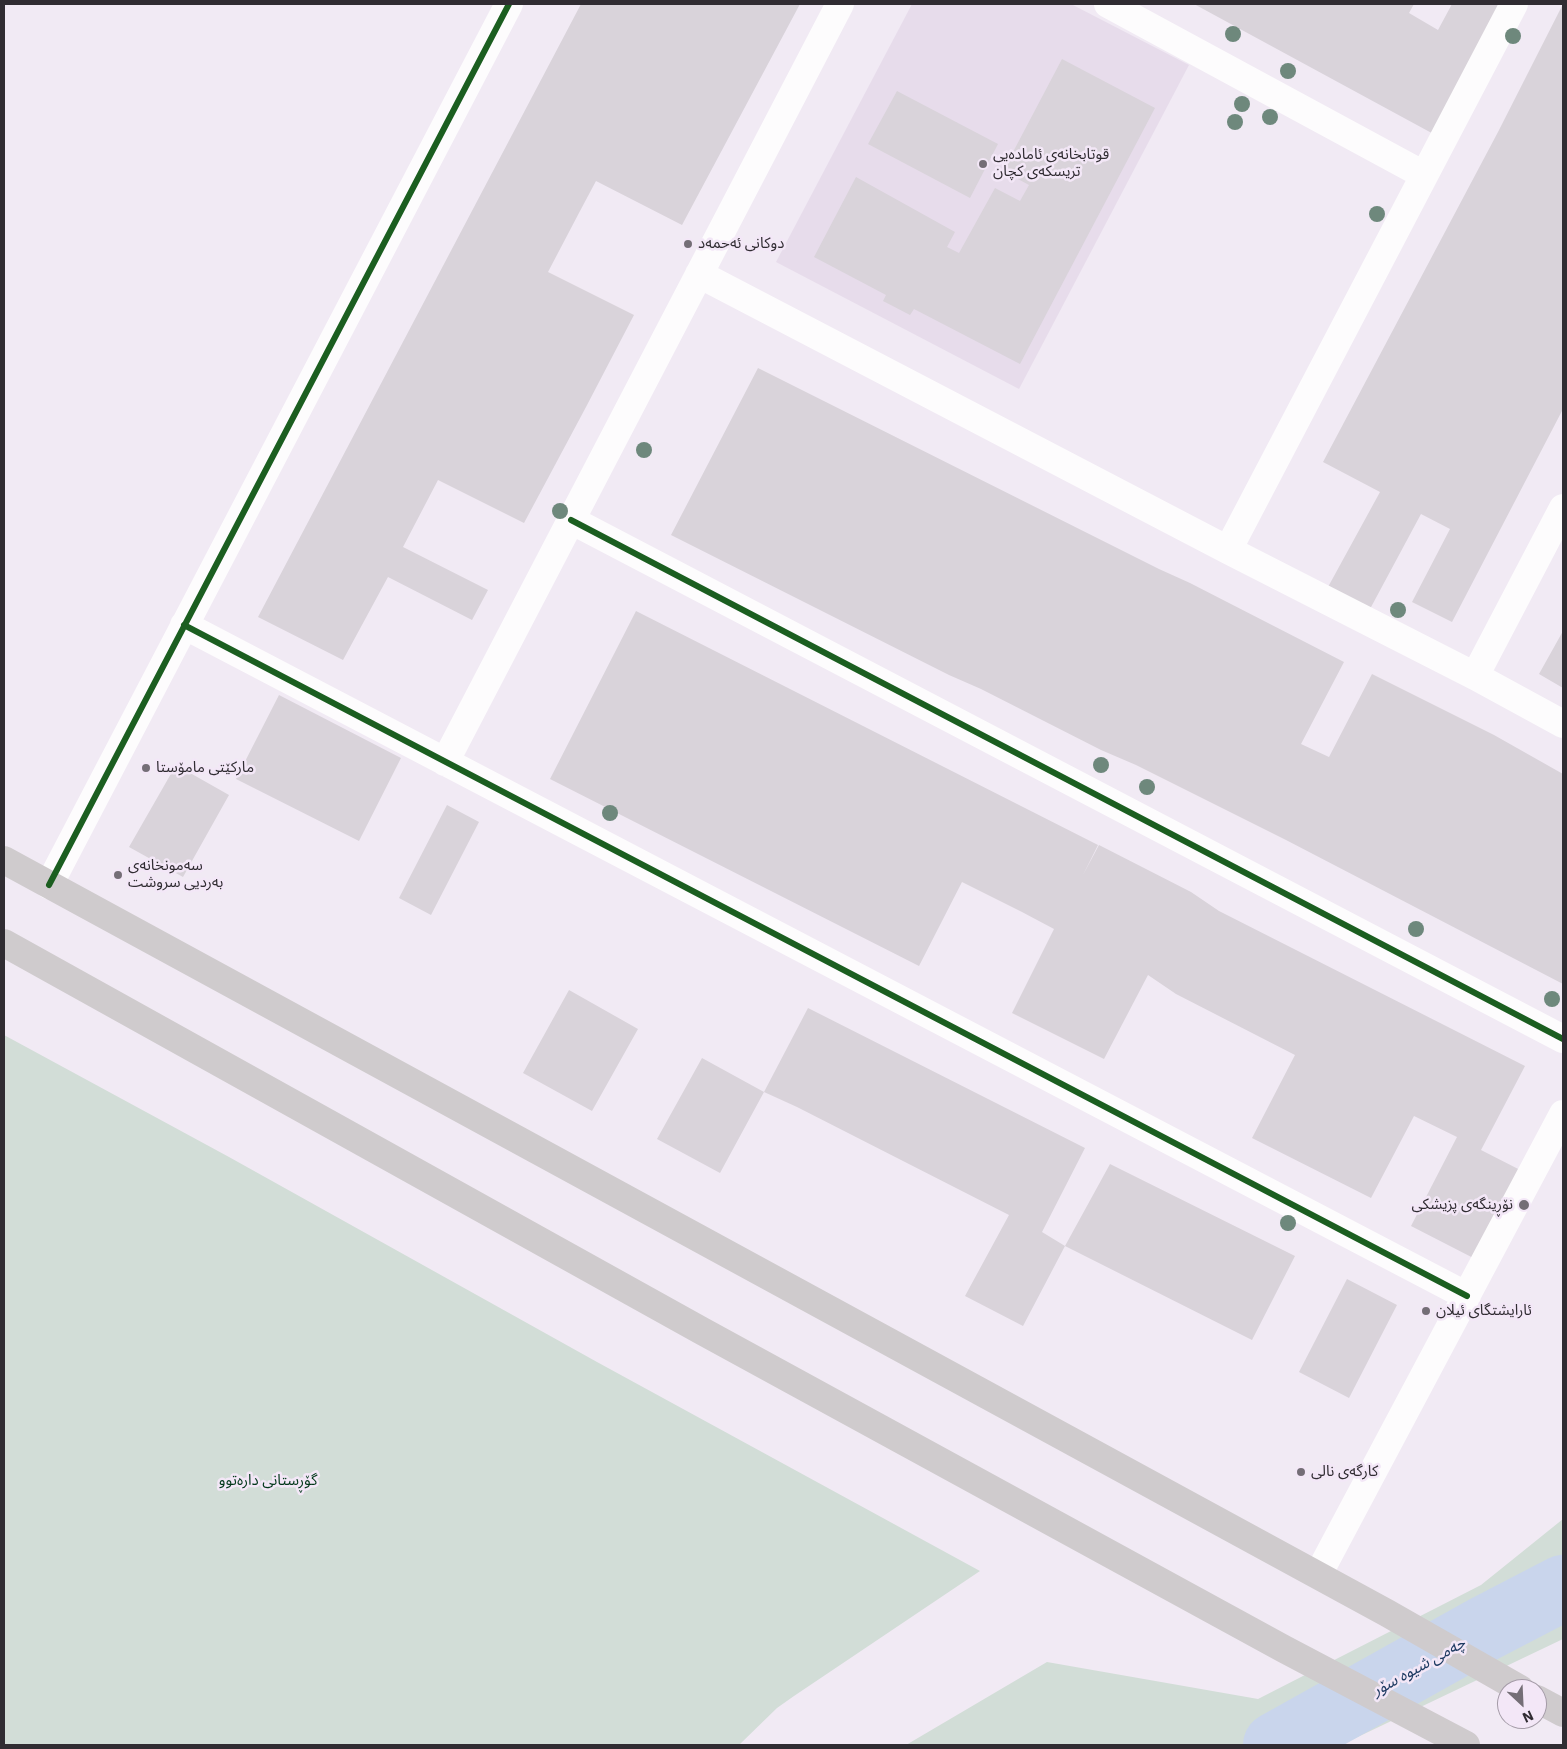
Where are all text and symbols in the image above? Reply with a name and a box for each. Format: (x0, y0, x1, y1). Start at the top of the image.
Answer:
place label: قوتابخانەی ئامادەیی تریسکەی کچان (993, 146, 1109, 181)
marker: قوتابخانەی ئامادەیی تریسکەی کچان (977, 158, 989, 170)
place label: دوکانی ئەحمەد (698, 235, 784, 253)
marker: دوکانی ئەحمەد (682, 238, 694, 250)
place label: مارکێتی مامۆستا (156, 759, 254, 777)
marker: مارکێتی مامۆستا (140, 762, 152, 774)
place label: سەمونخانەی بەردیی سروشت (128, 857, 223, 892)
marker: سەمونخانەی بەردیی سروشت (112, 869, 124, 881)
place label: نۆڕینگەی پزیشکی (1411, 1196, 1513, 1214)
marker: نۆڕینگەی پزیشکی (1517, 1198, 1531, 1212)
place label: ئارایشتگای ئیلان (1436, 1302, 1532, 1320)
marker: ئارایشتگای ئیلان (1420, 1305, 1432, 1317)
place label: کارگەی نالی (1311, 1463, 1378, 1481)
marker: کارگەی نالی (1295, 1466, 1307, 1478)
park label: گۆڕستانی دارەتوو (219, 1472, 317, 1490)
water label: چەمی شیوە سۆر (1369, 1634, 1469, 1700)
north arrow (1497, 1679, 1547, 1729)
text: N (1520, 1706, 1536, 1727)

